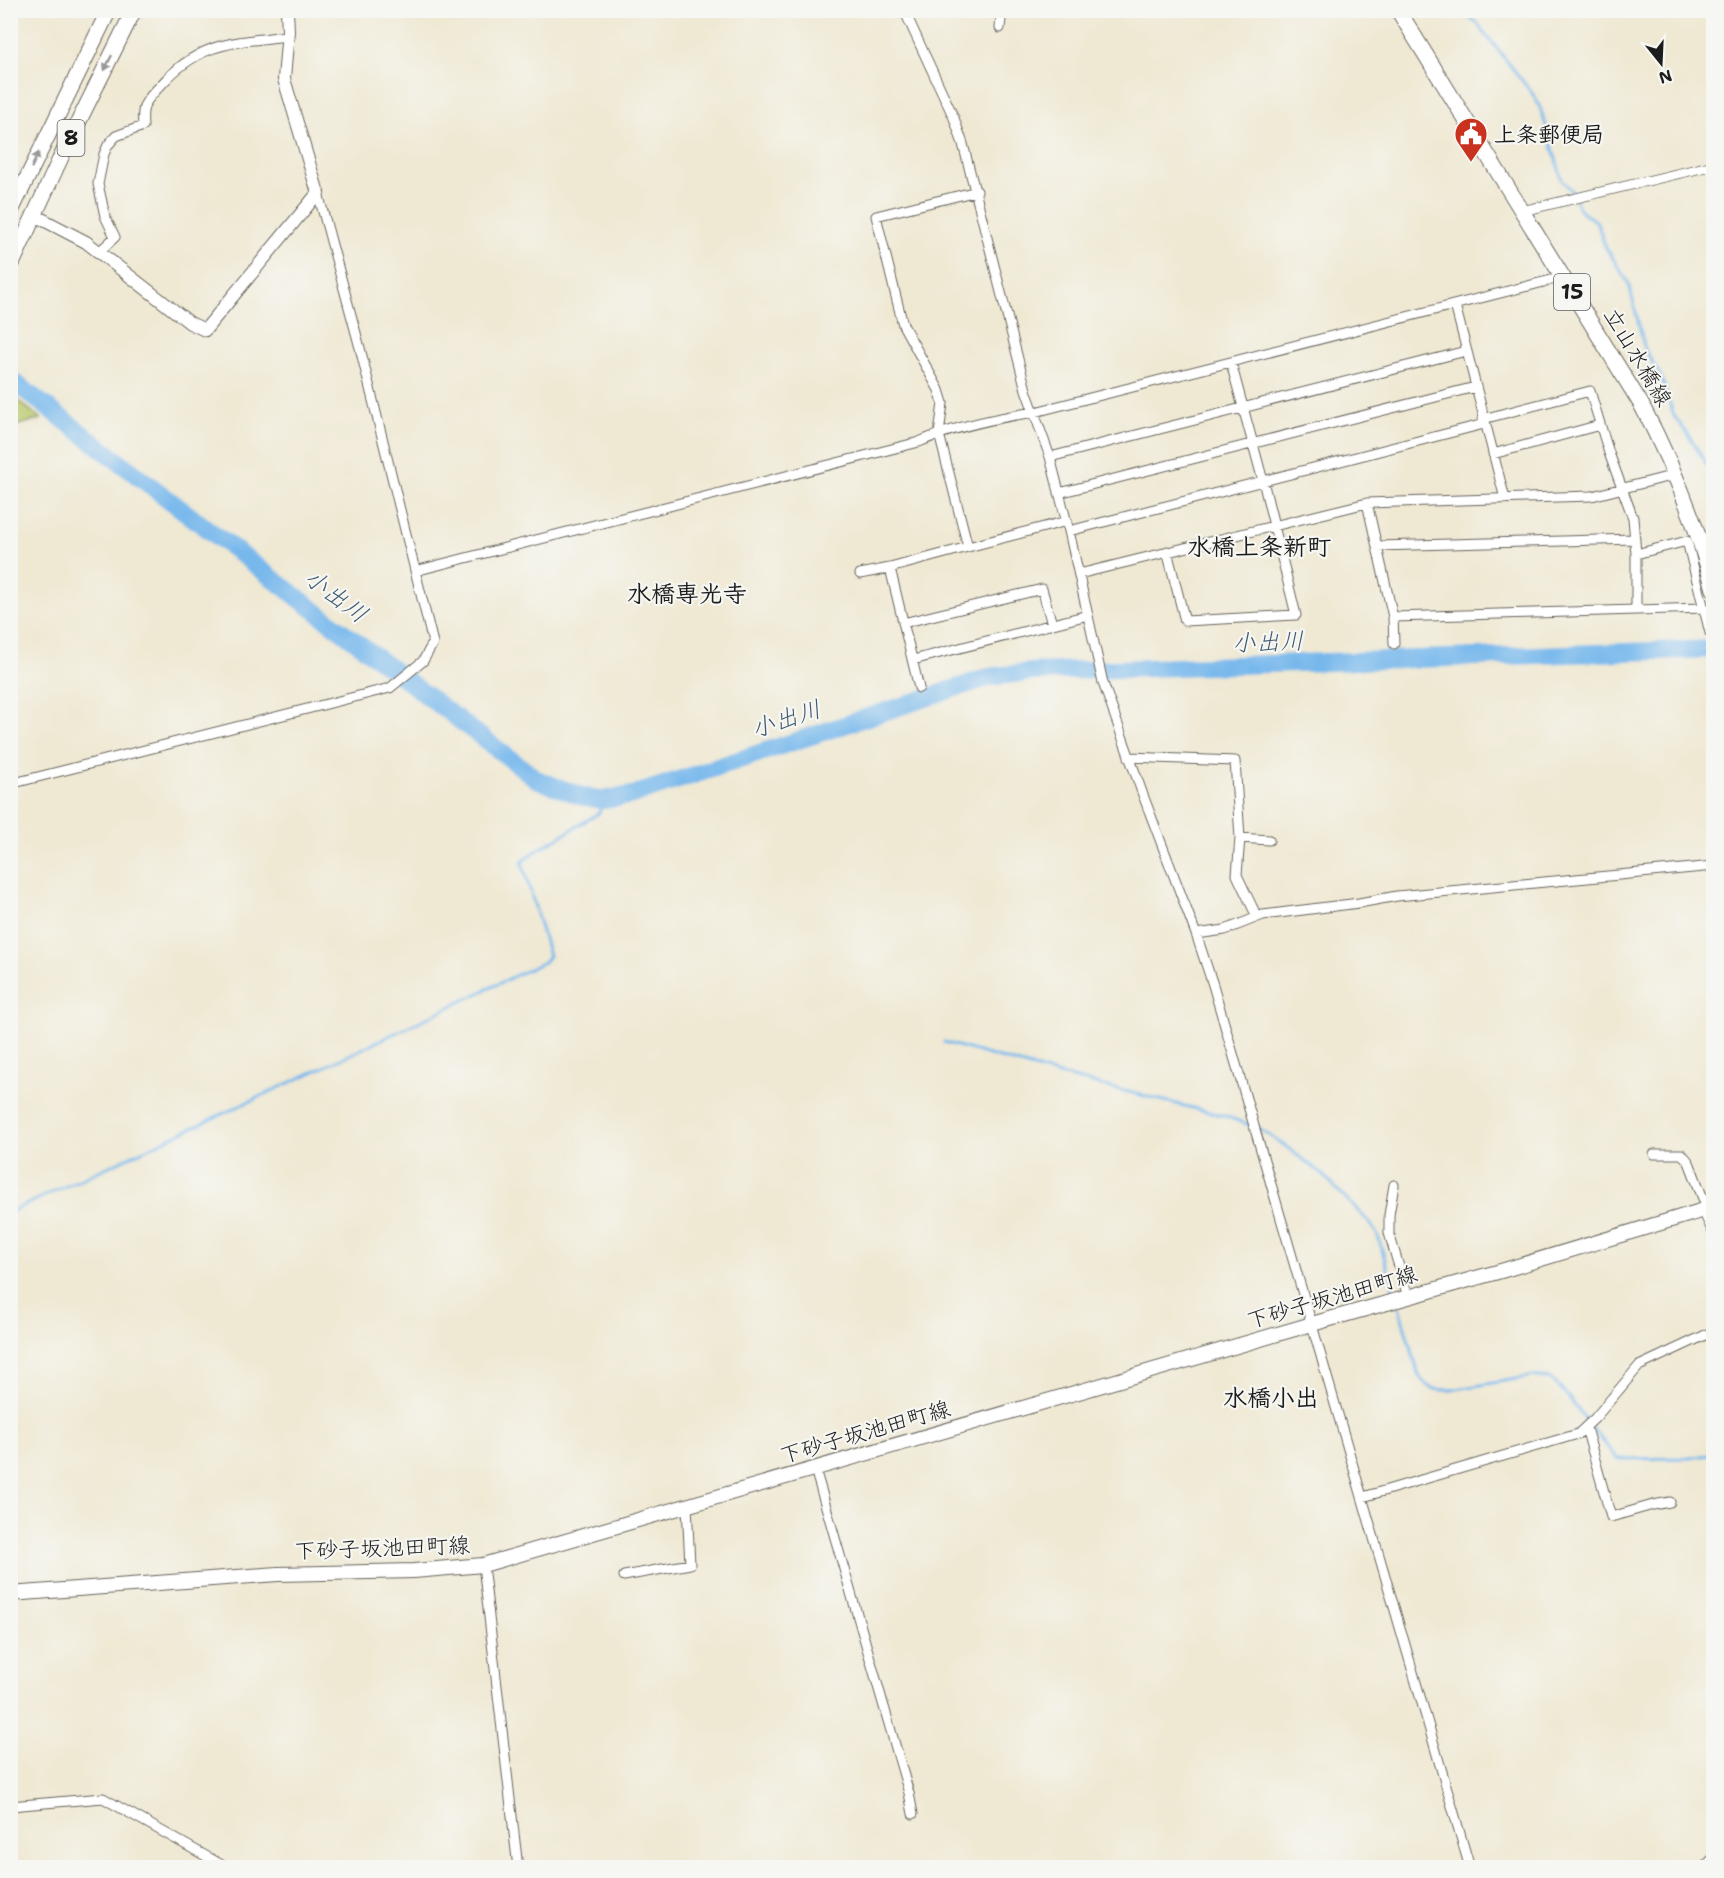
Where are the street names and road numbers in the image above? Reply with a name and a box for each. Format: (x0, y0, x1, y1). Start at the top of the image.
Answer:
road number: 8 (58, 120, 84, 156)
road number: 15 (1554, 274, 1590, 310)
street label: 立山水橋線 (1597, 302, 1679, 412)
street label: 下砂子坂池田町線 (1243, 1259, 1421, 1335)
street label: 下砂子坂池田町線 (776, 1394, 954, 1470)
street label: 下砂子坂池田町線 (294, 1530, 470, 1566)

